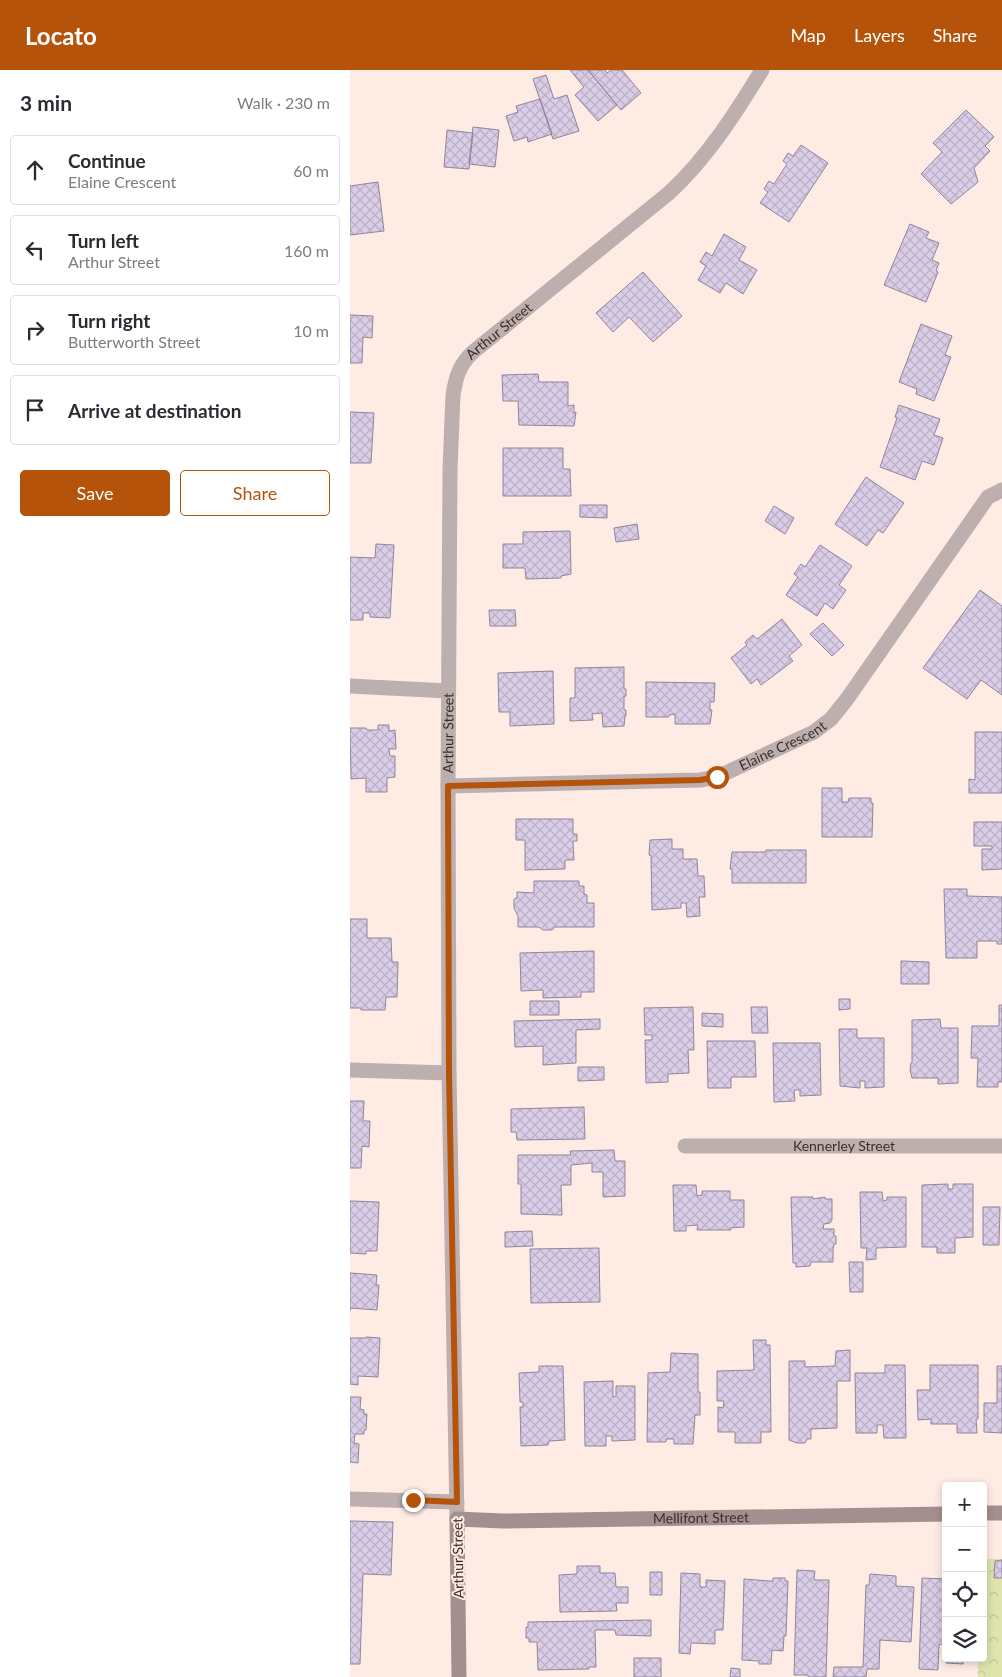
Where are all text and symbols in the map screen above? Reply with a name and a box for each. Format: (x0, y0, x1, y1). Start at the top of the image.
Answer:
text: Locato (25, 21, 97, 50)
text: Map (790, 24, 826, 46)
text: Layers (854, 24, 905, 46)
text: Share (933, 24, 977, 46)
text: 3 min (20, 90, 72, 115)
text: Walk · 230 m (237, 93, 330, 112)
text: Continue (68, 149, 146, 172)
icon: ahead (21, 156, 49, 184)
text: 60 m (293, 161, 329, 180)
text: Elaine Crescent (68, 172, 176, 191)
text: Turn left (68, 229, 139, 252)
icon: left (21, 236, 49, 264)
text: 160 m (284, 241, 329, 260)
text: Arthur Street (68, 252, 160, 271)
street label: Arthur Street (462, 299, 535, 363)
text: Turn right (68, 309, 150, 332)
icon: right (21, 316, 49, 344)
text: 10 m (293, 321, 329, 340)
text: Butterworth Street (68, 332, 201, 351)
icon: arrive (21, 396, 49, 424)
text: Arrive at destination (68, 399, 241, 422)
button: Save (20, 470, 170, 516)
button: Share (180, 470, 330, 516)
street label: Arthur Street (439, 693, 457, 773)
street label: Elaine Crescent (736, 717, 829, 774)
route start (706, 766, 729, 789)
street label: Kennerley Street (793, 1137, 895, 1154)
map controls (942, 1482, 987, 1662)
button: + (942, 1482, 987, 1527)
route end (402, 1489, 425, 1512)
street label: Mellifont Street (653, 1508, 749, 1527)
street label: Arthur Street (448, 1518, 467, 1598)
button: − (942, 1527, 987, 1572)
button: locate (942, 1572, 987, 1617)
button: layers (942, 1617, 987, 1662)

